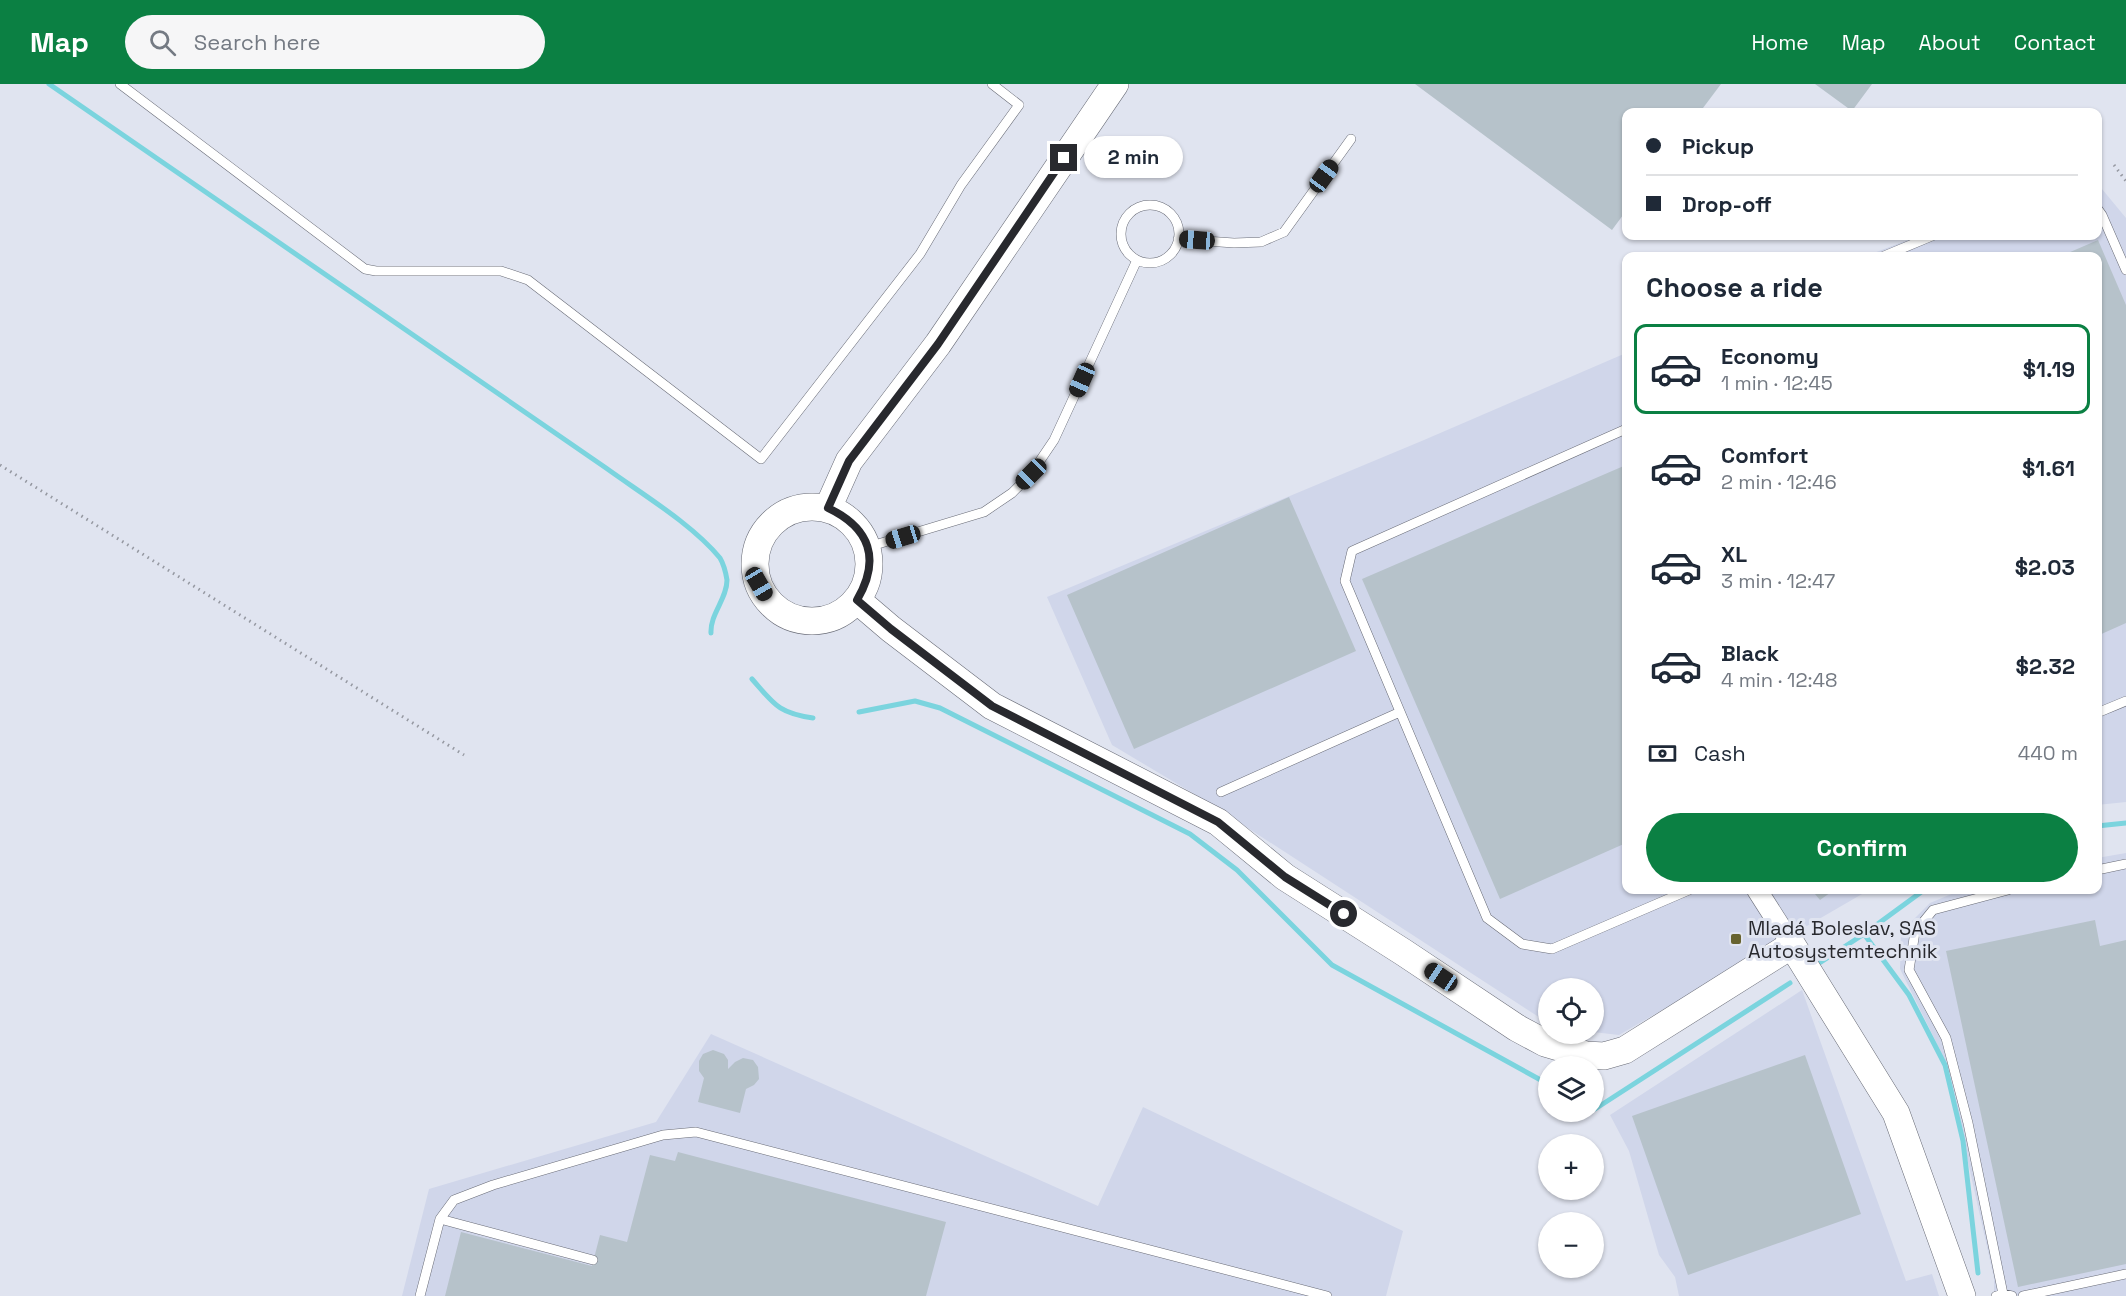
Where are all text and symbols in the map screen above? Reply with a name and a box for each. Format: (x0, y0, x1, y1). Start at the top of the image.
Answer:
search box (125, 15, 545, 69)
text: Map (30, 24, 89, 60)
icon: search (146, 26, 179, 59)
text: Search here (194, 28, 321, 56)
text: Home (1751, 29, 1809, 56)
text: Map (1842, 29, 1886, 56)
text: About (1919, 29, 1981, 56)
text: Contact (2014, 29, 2096, 56)
text: Pickup (1682, 132, 1754, 160)
callout: 2 min (1085, 137, 1184, 179)
route end (1050, 144, 1077, 171)
text: 2 min (1108, 144, 1159, 170)
car (1306, 156, 1342, 196)
text: Drop-off (1682, 190, 1772, 218)
car (1178, 230, 1216, 250)
text: Choose a ride (1646, 270, 1823, 305)
icon: car (1649, 342, 1703, 396)
text: Economy (1721, 342, 1819, 370)
text: $1.19 (2023, 355, 2075, 383)
car (1066, 360, 1098, 400)
text: 1 min · 12:45 (1721, 370, 1833, 396)
icon: car (1649, 441, 1703, 495)
text: Comfort (1721, 441, 1809, 469)
text: $1.61 (2022, 454, 2075, 482)
car (1012, 455, 1050, 493)
text: 2 min · 12:46 (1721, 469, 1837, 495)
car (883, 523, 923, 551)
icon: car (1649, 540, 1703, 594)
text: XL (1721, 540, 1747, 568)
text: $2.03 (2015, 553, 2075, 581)
car (742, 564, 776, 604)
text: 3 min · 12:47 (1721, 568, 1835, 594)
icon: car (1649, 639, 1703, 693)
text: Black (1721, 639, 1779, 667)
text: $2.32 (2016, 652, 2075, 680)
text: 4 min · 12:48 (1721, 667, 1837, 693)
icon: cash (1646, 737, 1679, 770)
text: Cash (1694, 739, 1746, 767)
text: 440 m (2018, 740, 2078, 766)
button: Confirm (1646, 813, 2078, 882)
route start (1330, 900, 1357, 927)
place label: Mladá Boleslav, SAS Autosystemtechnik (1748, 915, 1938, 964)
marker: Mladá Boleslav, SAS Autosystemtechnik (1729, 932, 1743, 946)
car (1421, 959, 1461, 995)
map controls (1538, 978, 1604, 1278)
button: locate (1538, 978, 1604, 1044)
button: layers (1538, 1056, 1604, 1122)
button: + (1538, 1134, 1604, 1200)
button: − (1538, 1212, 1604, 1278)

